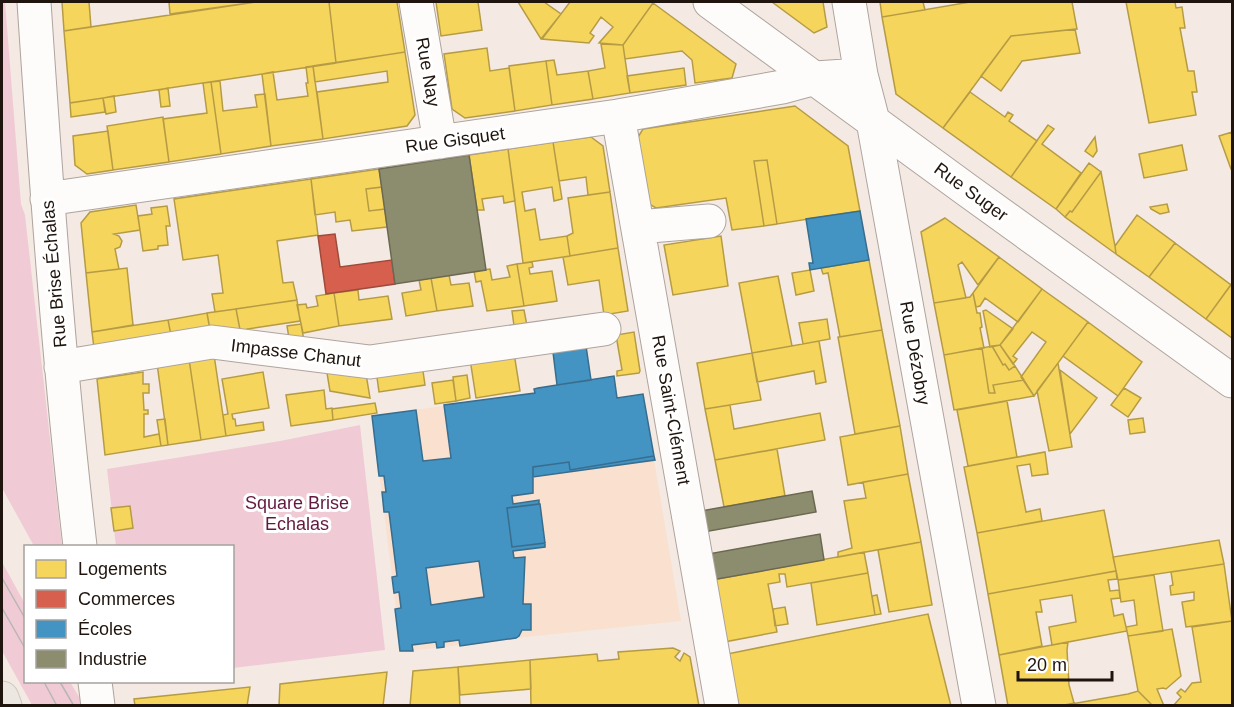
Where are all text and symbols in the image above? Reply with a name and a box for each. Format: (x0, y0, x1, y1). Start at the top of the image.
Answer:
street label: Rue Nay (412, 36, 444, 108)
street label: Rue Gisquet (404, 123, 506, 157)
street label: Rue Suger (930, 159, 1012, 225)
street label: Rue Brise Échalas (38, 199, 70, 349)
street label: Rue Dézobry (896, 300, 934, 406)
street label: Rue Saint-Clément (648, 333, 694, 487)
street label: Impasse Chanut (230, 335, 362, 371)
park label: Square Brise Echalas (245, 493, 349, 534)
legend (24, 545, 234, 683)
text: Logements (78, 559, 167, 579)
text: Commerces (78, 589, 175, 609)
text: Écoles (78, 619, 132, 639)
scale bar (1018, 644, 1112, 682)
text: Industrie (78, 649, 147, 669)
text: 20 m (1027, 655, 1067, 675)

